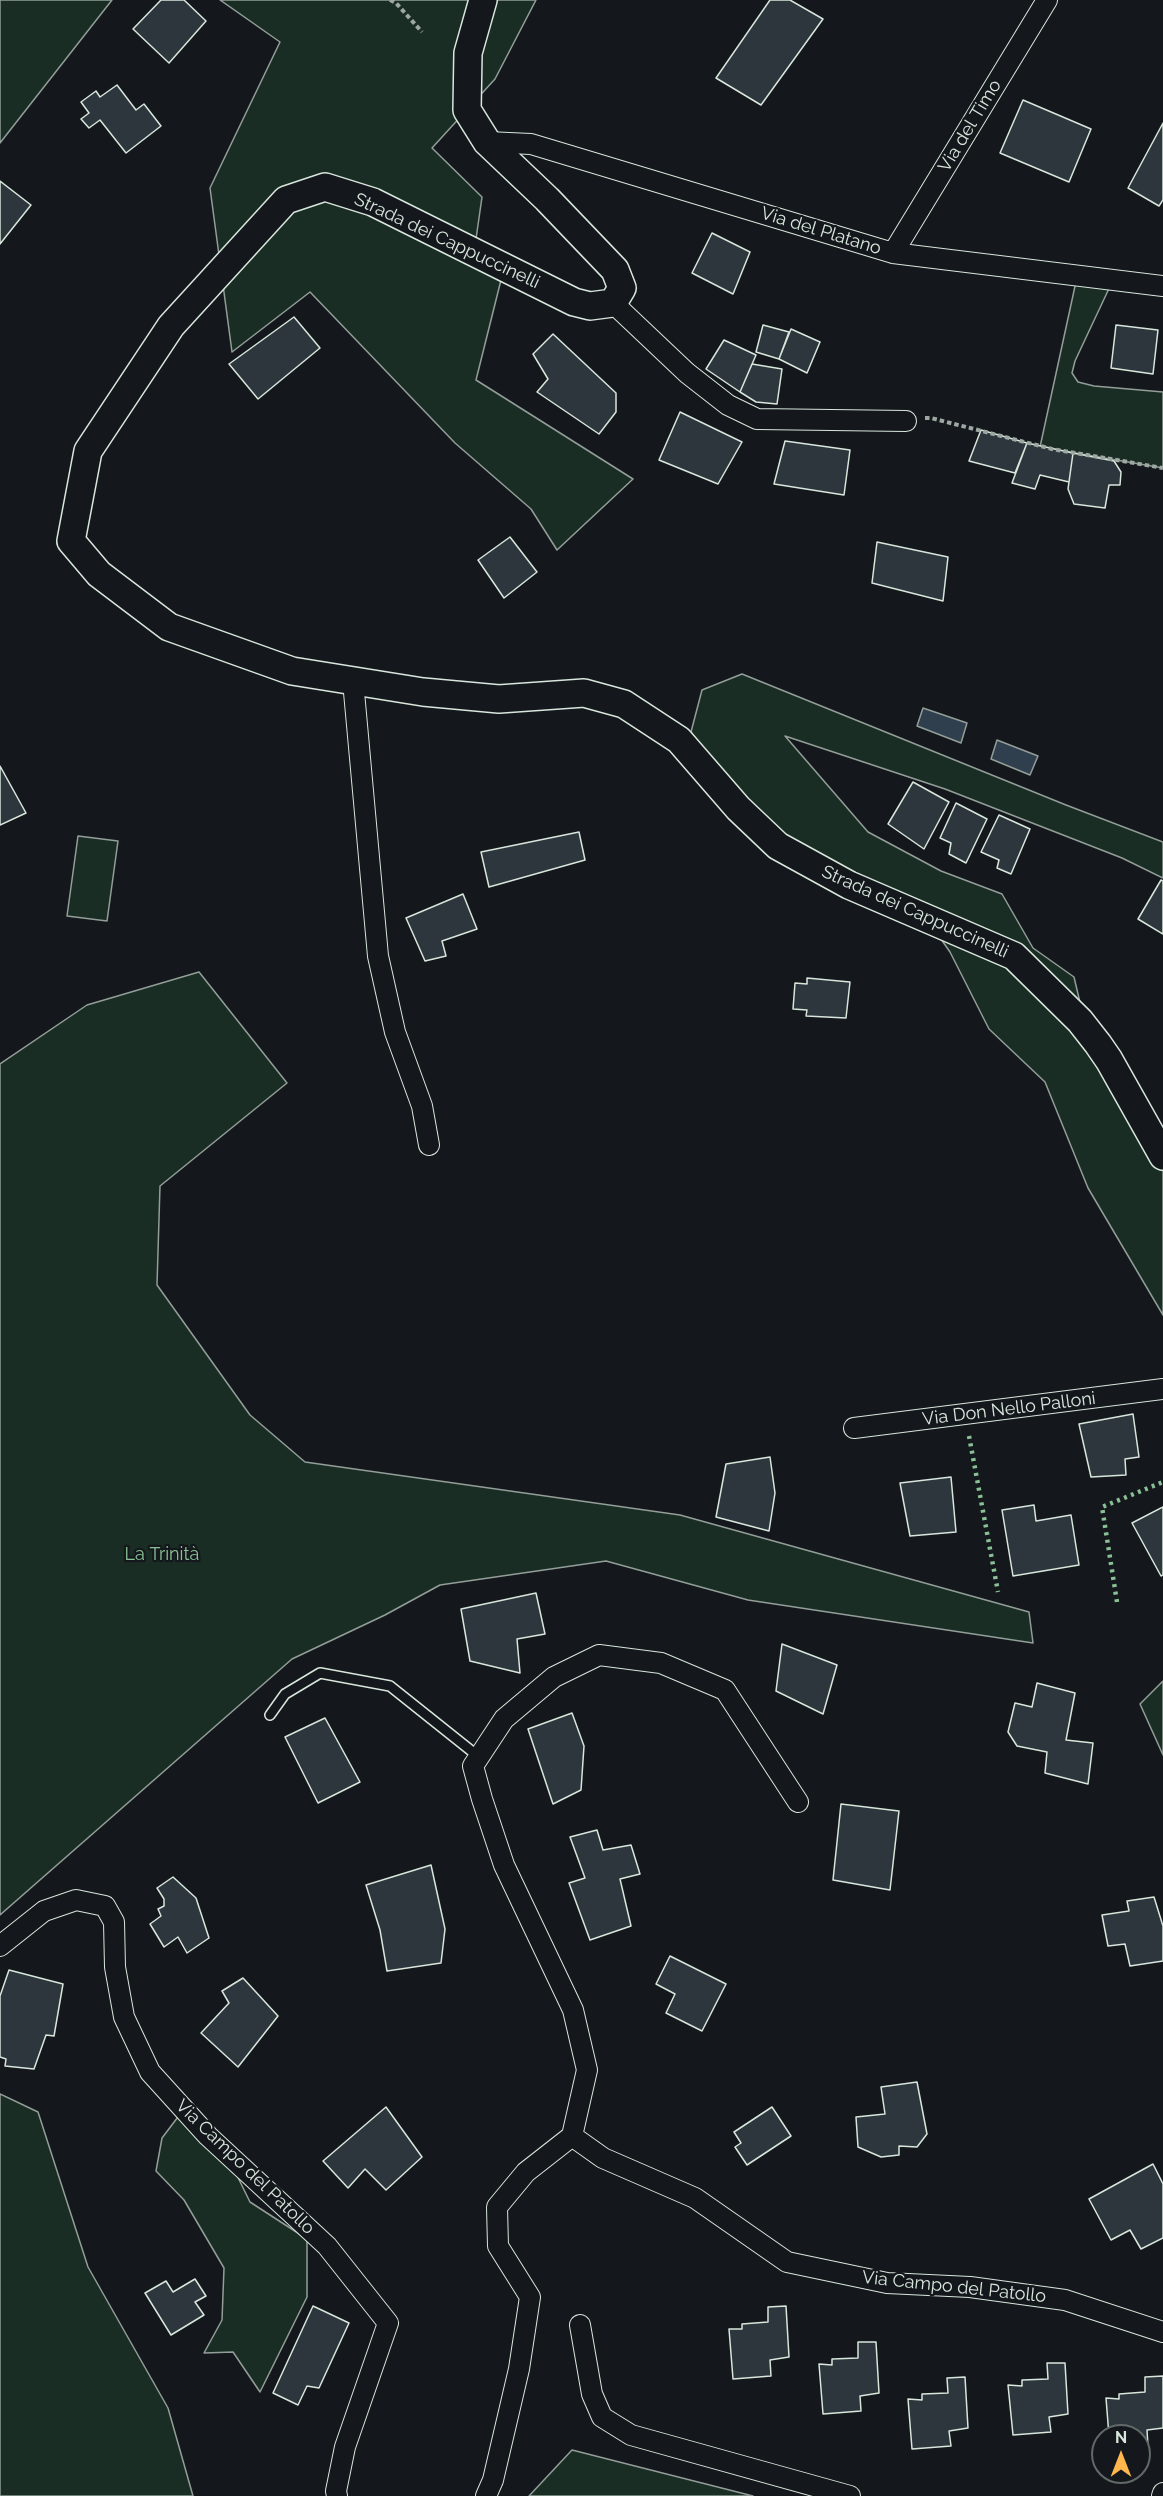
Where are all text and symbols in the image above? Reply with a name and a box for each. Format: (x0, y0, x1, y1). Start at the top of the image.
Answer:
street label: Via del Timo (934, 76, 1006, 176)
street label: Strada dei Cappuccinelli (351, 188, 543, 294)
street label: Via del Platano (758, 202, 884, 260)
street label: Strada dei Cappuccinelli (818, 861, 1012, 963)
street label: Via Don Nello Palloni (921, 1388, 1097, 1430)
park label: La Trinità (125, 1544, 199, 1566)
street label: Via Campo del Patollo (171, 2095, 319, 2239)
street label: Via Campo del Patollo (861, 2267, 1047, 2307)
north arrow (1091, 2424, 1151, 2484)
text: N (1115, 2428, 1127, 2447)

